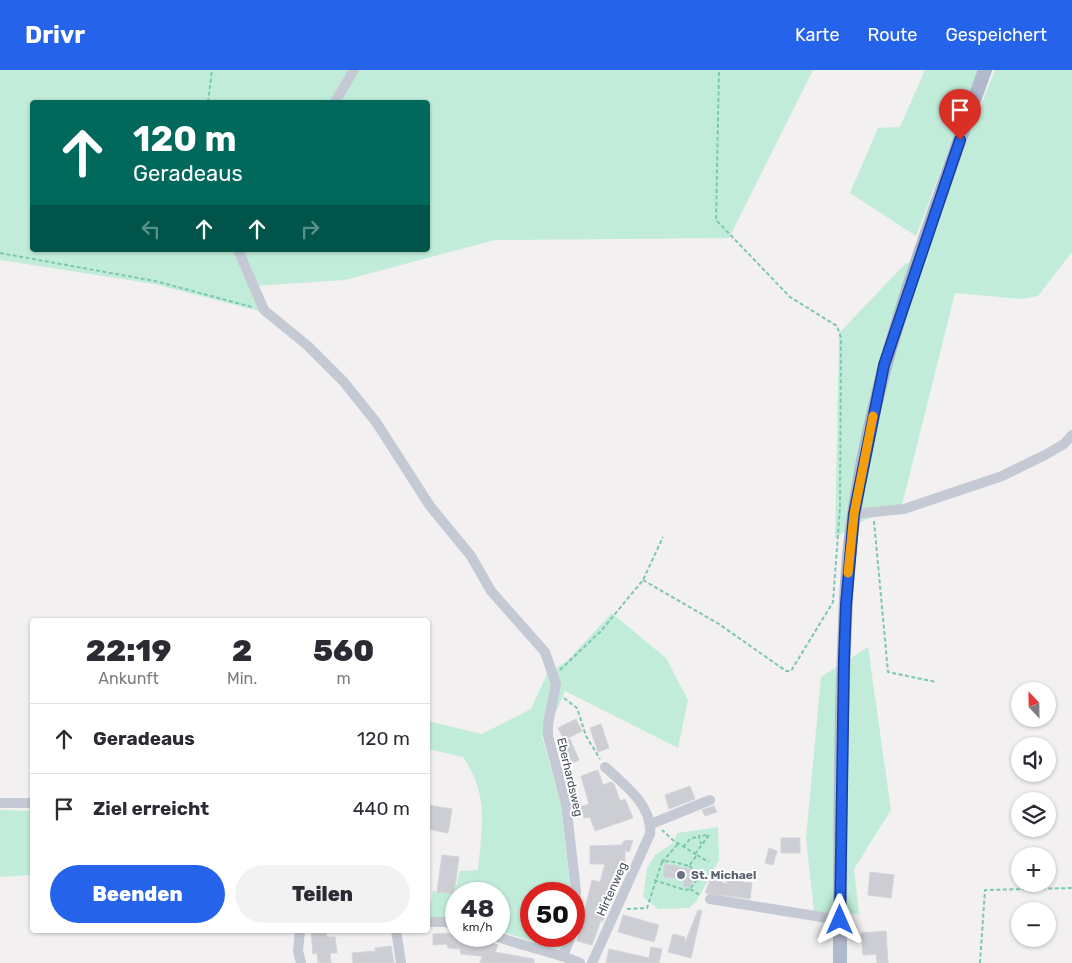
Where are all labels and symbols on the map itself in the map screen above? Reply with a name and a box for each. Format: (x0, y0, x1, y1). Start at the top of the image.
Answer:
pin (939, 89, 981, 140)
north arrow (1011, 682, 1056, 728)
street label: Eberhardsweg (554, 736, 586, 818)
street label: Hirtenweg (594, 860, 630, 918)
place label: St. Michael (691, 868, 756, 882)
marker: St. Michael (675, 869, 687, 881)
speed limit sign: 50 (520, 882, 585, 947)
position arrow (813, 893, 865, 945)

